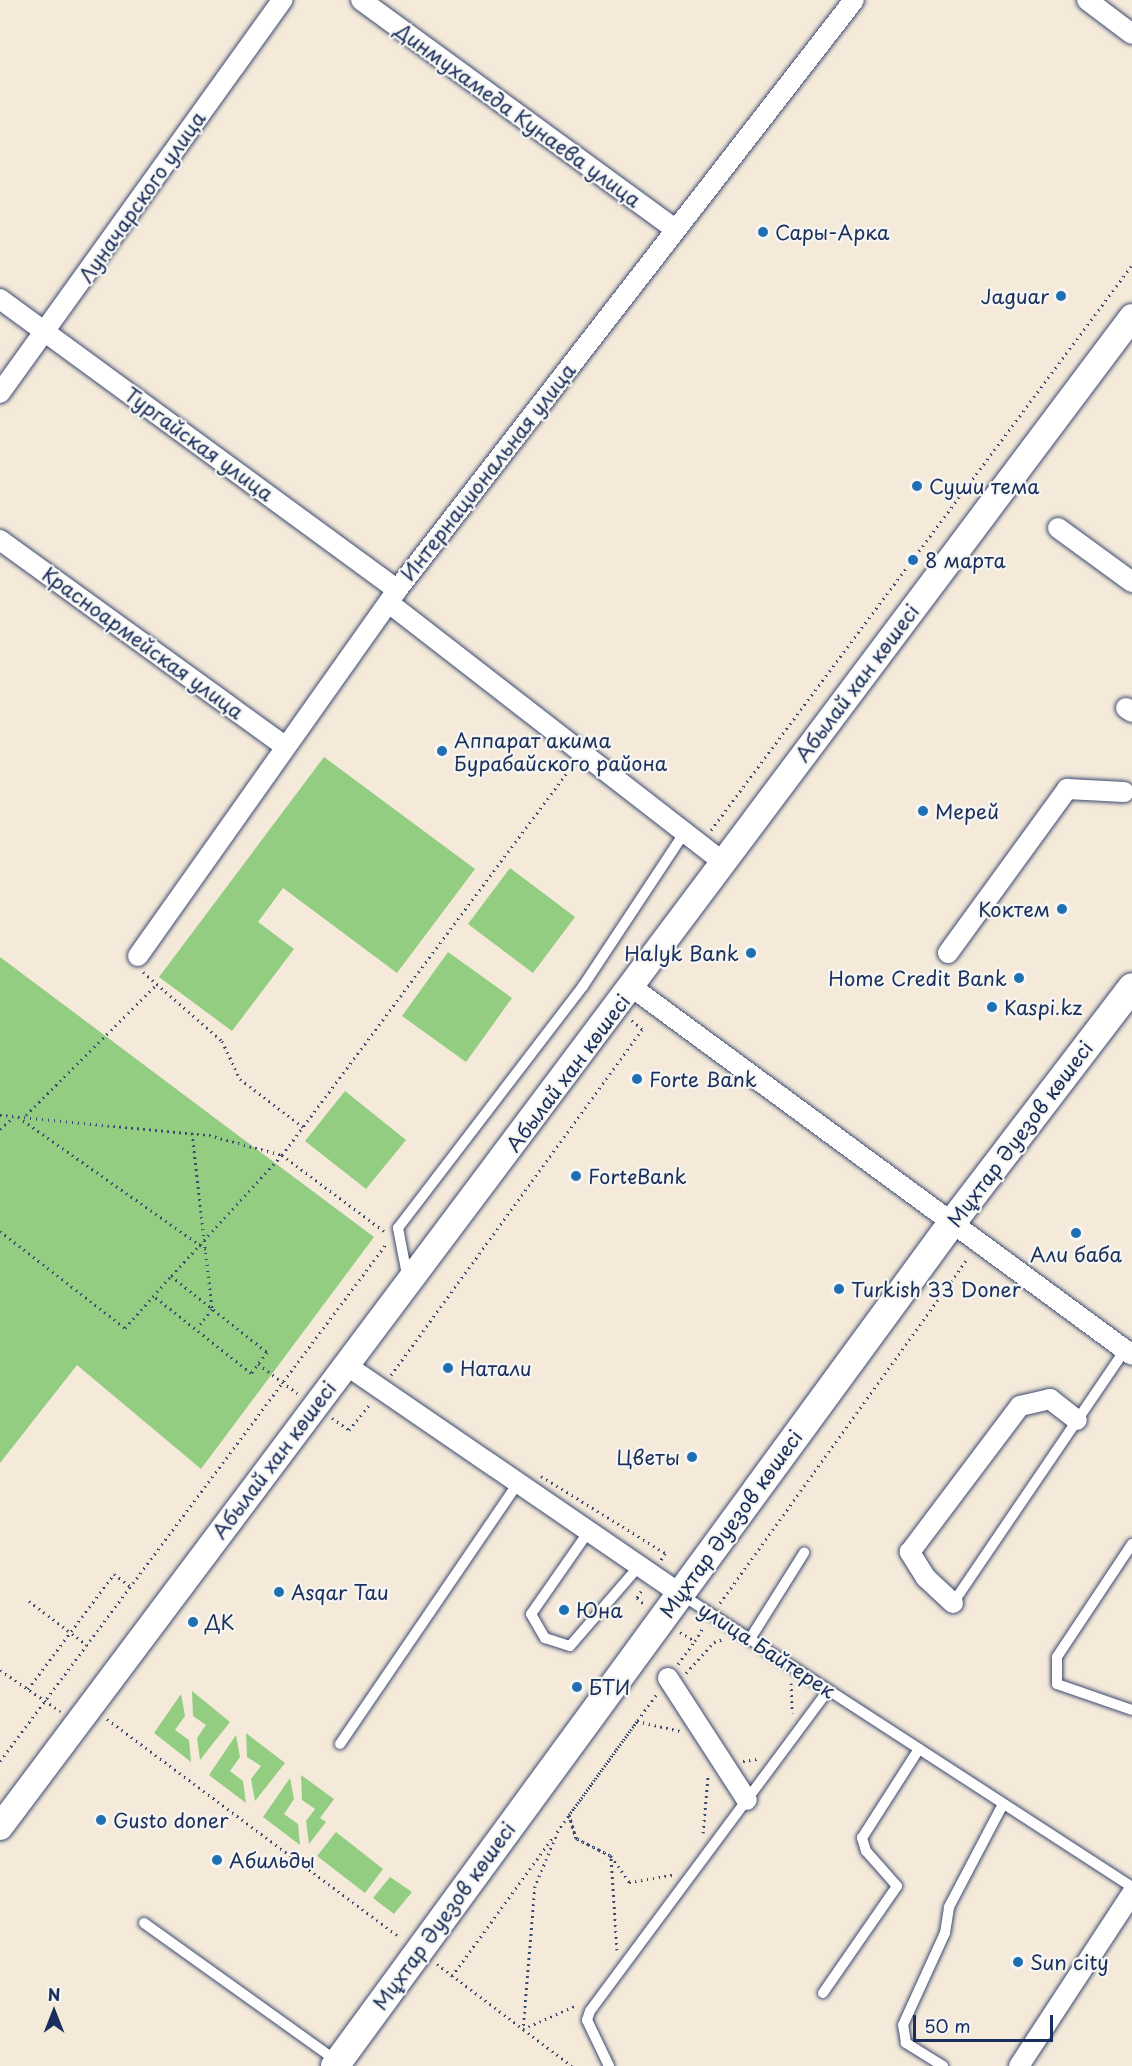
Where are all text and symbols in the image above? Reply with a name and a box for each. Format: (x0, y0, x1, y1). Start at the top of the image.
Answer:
street label: Динмухамеда Кунаева улица (390, 17, 646, 213)
street label: Луначарского улица (74, 106, 210, 288)
place label: Сары-Арка (775, 220, 889, 244)
marker: Сары-Арка (756, 225, 770, 239)
place label: Jaguar (981, 284, 1049, 308)
marker: Jaguar (1054, 289, 1068, 303)
street label: Интернациональная улица (395, 358, 581, 586)
street label: Тургайская улица (120, 382, 278, 506)
place label: Суши тема (929, 474, 1040, 498)
marker: Суши тема (910, 479, 924, 493)
place label: 8 марта (925, 548, 1006, 572)
marker: 8 марта (906, 553, 920, 567)
street label: Красноармейская улица (37, 562, 249, 724)
street label: Абылай хан көшесі (790, 599, 924, 767)
place label: Аппарат акима Бурабайского района (454, 728, 668, 775)
marker: Аппарат акима Бурабайского района (435, 744, 449, 758)
place label: Мерей (935, 799, 999, 823)
marker: Мерей (916, 804, 930, 818)
place label: Коктем (978, 897, 1050, 921)
marker: Коктем (1055, 902, 1069, 916)
place label: Halyk Bank (624, 941, 739, 965)
marker: Halyk Bank (744, 946, 758, 960)
place label: Home Credit Bank (828, 966, 1007, 990)
marker: Home Credit Bank (1012, 971, 1026, 985)
street label: Абылай хан көшесі (501, 989, 635, 1157)
place label: Kaspi.kz (1004, 995, 1082, 1019)
marker: Kaspi.kz (985, 1000, 999, 1014)
street label: Мұхтар Әуезов көшесі (942, 1036, 1098, 1232)
place label: Forte Bank (649, 1067, 756, 1091)
marker: Forte Bank (630, 1072, 644, 1086)
place label: ForteBank (588, 1164, 687, 1188)
marker: ForteBank (569, 1169, 583, 1183)
marker: Али баба (1069, 1226, 1083, 1240)
place label: Али баба (1030, 1242, 1122, 1266)
place label: Turkish 33 Doner (851, 1277, 1022, 1301)
marker: Turkish 33 Doner (832, 1282, 846, 1296)
place label: Натали (460, 1356, 532, 1380)
marker: Натали (441, 1361, 455, 1375)
street label: Абылай хан көшесі (207, 1376, 341, 1544)
street label: Мұхтар Әуезов көшесі (655, 1425, 807, 1623)
place label: Цветы (617, 1445, 680, 1469)
marker: Цветы (685, 1450, 699, 1464)
place label: Asqar Tau (291, 1580, 389, 1604)
marker: Asqar Tau (272, 1585, 286, 1599)
street label: улица Байтерек (694, 1597, 840, 1703)
place label: Юна (576, 1598, 623, 1622)
marker: Юна (557, 1603, 571, 1617)
place label: ДК (205, 1610, 234, 1634)
marker: ДК (186, 1615, 200, 1629)
place label: БТИ (589, 1675, 631, 1699)
marker: БТИ (570, 1680, 584, 1694)
place label: Gusto doner (113, 1808, 229, 1832)
marker: Gusto doner (94, 1813, 108, 1827)
street label: Мұхтар Әуезов көшесі (368, 1817, 520, 2015)
place label: Абильды (229, 1848, 315, 1872)
marker: Абильды (210, 1853, 224, 1867)
place label: Sun city (1030, 1950, 1108, 1974)
marker: Sun city (1011, 1955, 1025, 1969)
north arrow (24, 1982, 84, 2042)
text: N (48, 1982, 60, 2006)
scale bar (916, 2003, 1056, 2041)
text: 50 m (924, 2012, 971, 2039)

